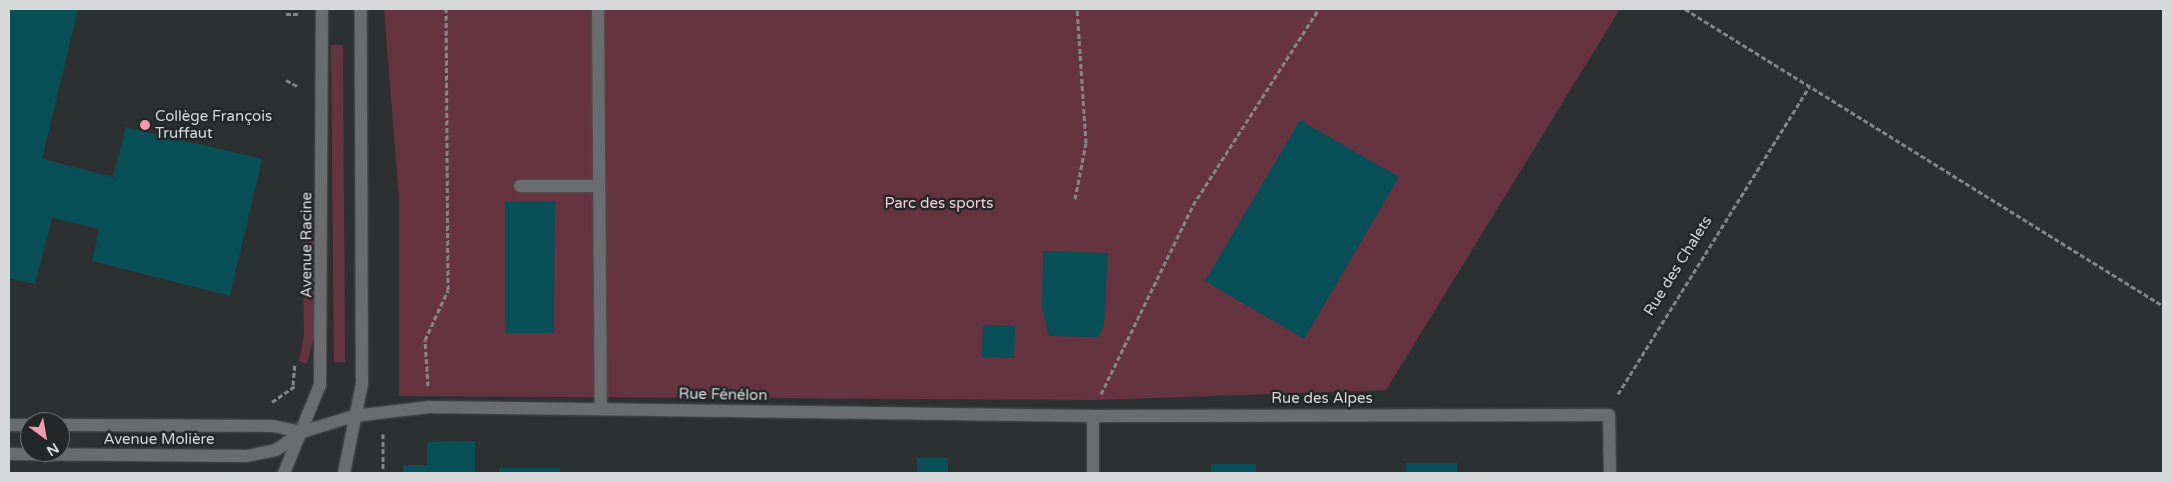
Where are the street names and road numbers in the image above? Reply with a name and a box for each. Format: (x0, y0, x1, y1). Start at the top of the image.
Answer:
street label: Avenue Racine (298, 192, 316, 298)
street label: Rue des Chalets (1640, 213, 1716, 319)
street label: Rue Fénélon (678, 385, 768, 405)
street label: Rue des Alpes (1271, 390, 1373, 408)
street label: Avenue Molière (104, 431, 214, 449)

